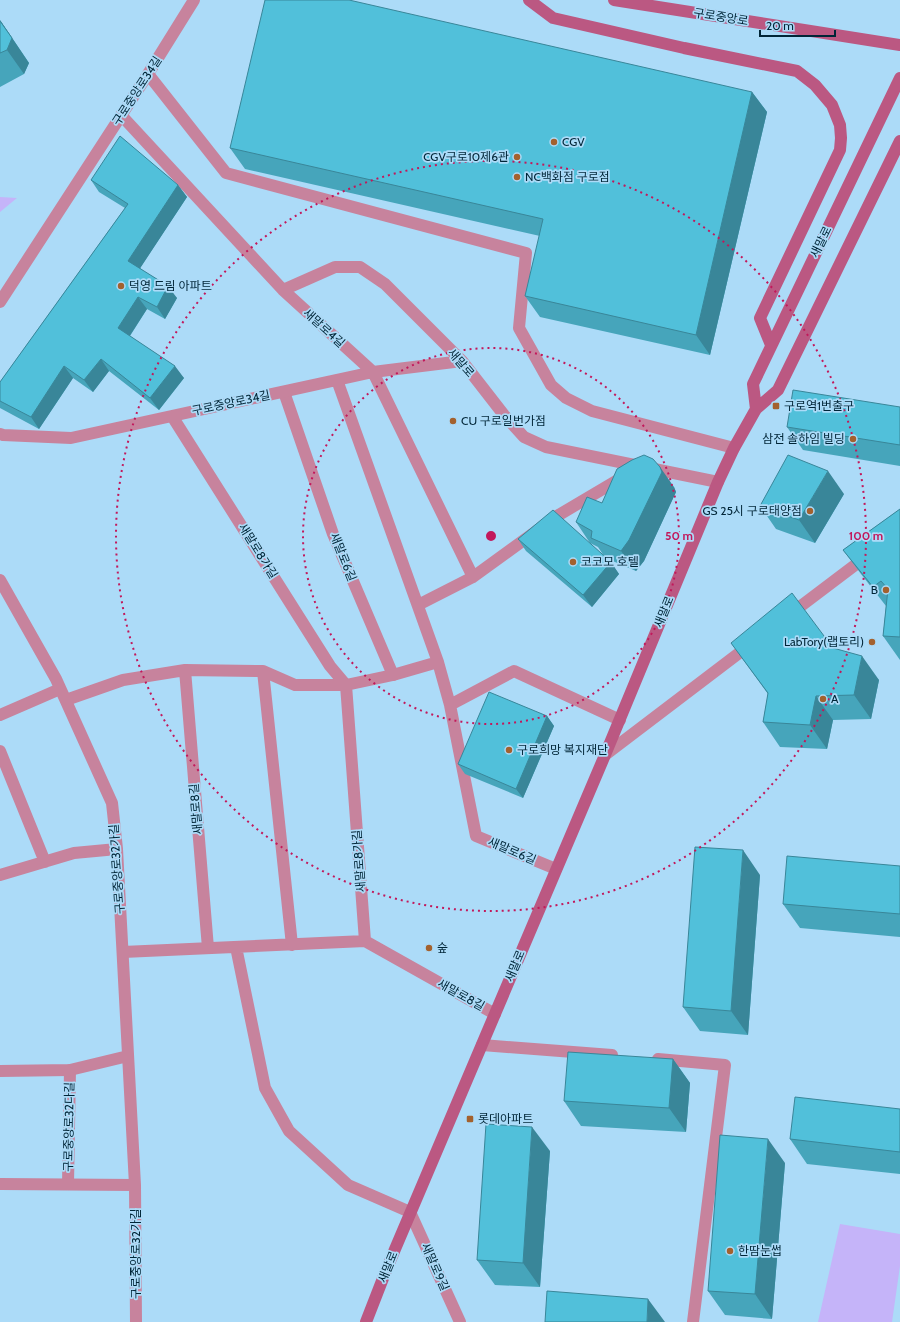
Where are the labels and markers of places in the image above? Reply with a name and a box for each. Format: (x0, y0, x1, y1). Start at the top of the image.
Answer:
place label: CGV (562, 134, 585, 149)
marker: CGV (549, 137, 559, 147)
place label: CGV구로10제6관 (423, 149, 509, 164)
marker: CGV구로10제6관 (512, 152, 522, 162)
place label: NC백화점 구로점 (525, 169, 610, 184)
marker: NC백화점 구로점 (512, 172, 522, 182)
place label: 덕영 드림 아파트 (129, 278, 212, 293)
marker: 덕영 드림 아파트 (116, 281, 126, 291)
place label: 구로역1번출구 (784, 398, 854, 413)
marker: 구로역1번출구 (771, 401, 781, 411)
place label: CU 구로일번가점 (461, 413, 546, 428)
marker: CU 구로일번가점 (448, 416, 458, 426)
place label: 삼전 솔하임 빌딩 (762, 431, 845, 446)
marker: 삼전 솔하임 빌딩 (848, 434, 858, 444)
place label: GS 25시 구로태양점 (703, 503, 802, 518)
marker: GS 25시 구로태양점 (805, 506, 815, 516)
centre of rings (484, 529, 498, 543)
place label: 코코모 호텔 (581, 554, 639, 569)
marker: 코코모 호텔 (568, 557, 578, 567)
place label: B (871, 582, 878, 597)
marker: B (881, 585, 891, 595)
place label: LabTory(랩토리) (784, 634, 864, 649)
marker: LabTory(랩토리) (867, 637, 877, 647)
place label: A (831, 691, 839, 706)
marker: A (818, 694, 828, 704)
place label: 구로희망 복지재단 (517, 742, 608, 757)
marker: 구로희망 복지재단 (504, 745, 514, 755)
place label: 숲 (437, 940, 448, 955)
marker: 숲 (424, 943, 434, 953)
place label: 롯데아파트 (478, 1111, 533, 1126)
marker: 롯데아파트 (465, 1114, 475, 1124)
place label: 한땀눈썹 (738, 1243, 782, 1258)
marker: 한땀눈썹 (725, 1246, 735, 1256)

